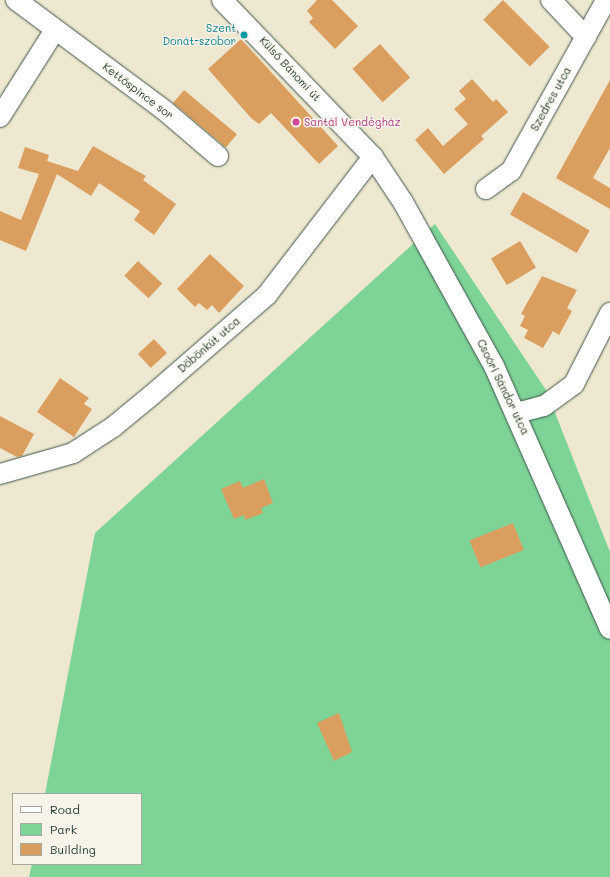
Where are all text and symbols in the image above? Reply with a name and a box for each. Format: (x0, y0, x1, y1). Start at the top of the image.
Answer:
place label: Szent Donát-szobor (162, 22, 236, 48)
marker: Szent Donát-szobor (239, 30, 249, 40)
street label: Külső Bánomi út (257, 34, 323, 104)
street label: Kettőspince sor (100, 60, 176, 122)
street label: Szedres utca (528, 65, 574, 133)
place label: Santál Vendégház (304, 115, 401, 129)
marker: Santál Vendégház (291, 117, 301, 127)
street label: Döbönkút utca (175, 314, 243, 376)
street label: Csoóri Sándor utca (474, 337, 532, 437)
legend (12, 793, 142, 865)
text: Road (50, 801, 80, 817)
text: Park (50, 821, 77, 837)
text: Building (50, 841, 96, 857)

